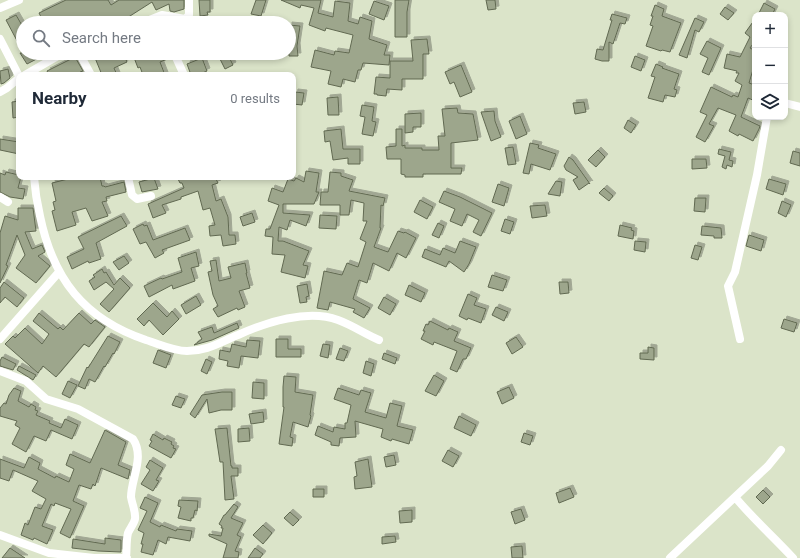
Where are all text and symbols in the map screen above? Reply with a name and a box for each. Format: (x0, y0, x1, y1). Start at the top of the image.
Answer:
map controls (752, 12, 788, 120)
button: + (752, 12, 788, 48)
search box (16, 16, 296, 60)
icon: search (30, 27, 52, 49)
text: Search here (62, 29, 141, 47)
button: − (752, 48, 788, 84)
button: layers (752, 84, 788, 120)
text: Nearby (32, 88, 87, 108)
text: 0 results (230, 91, 280, 106)

